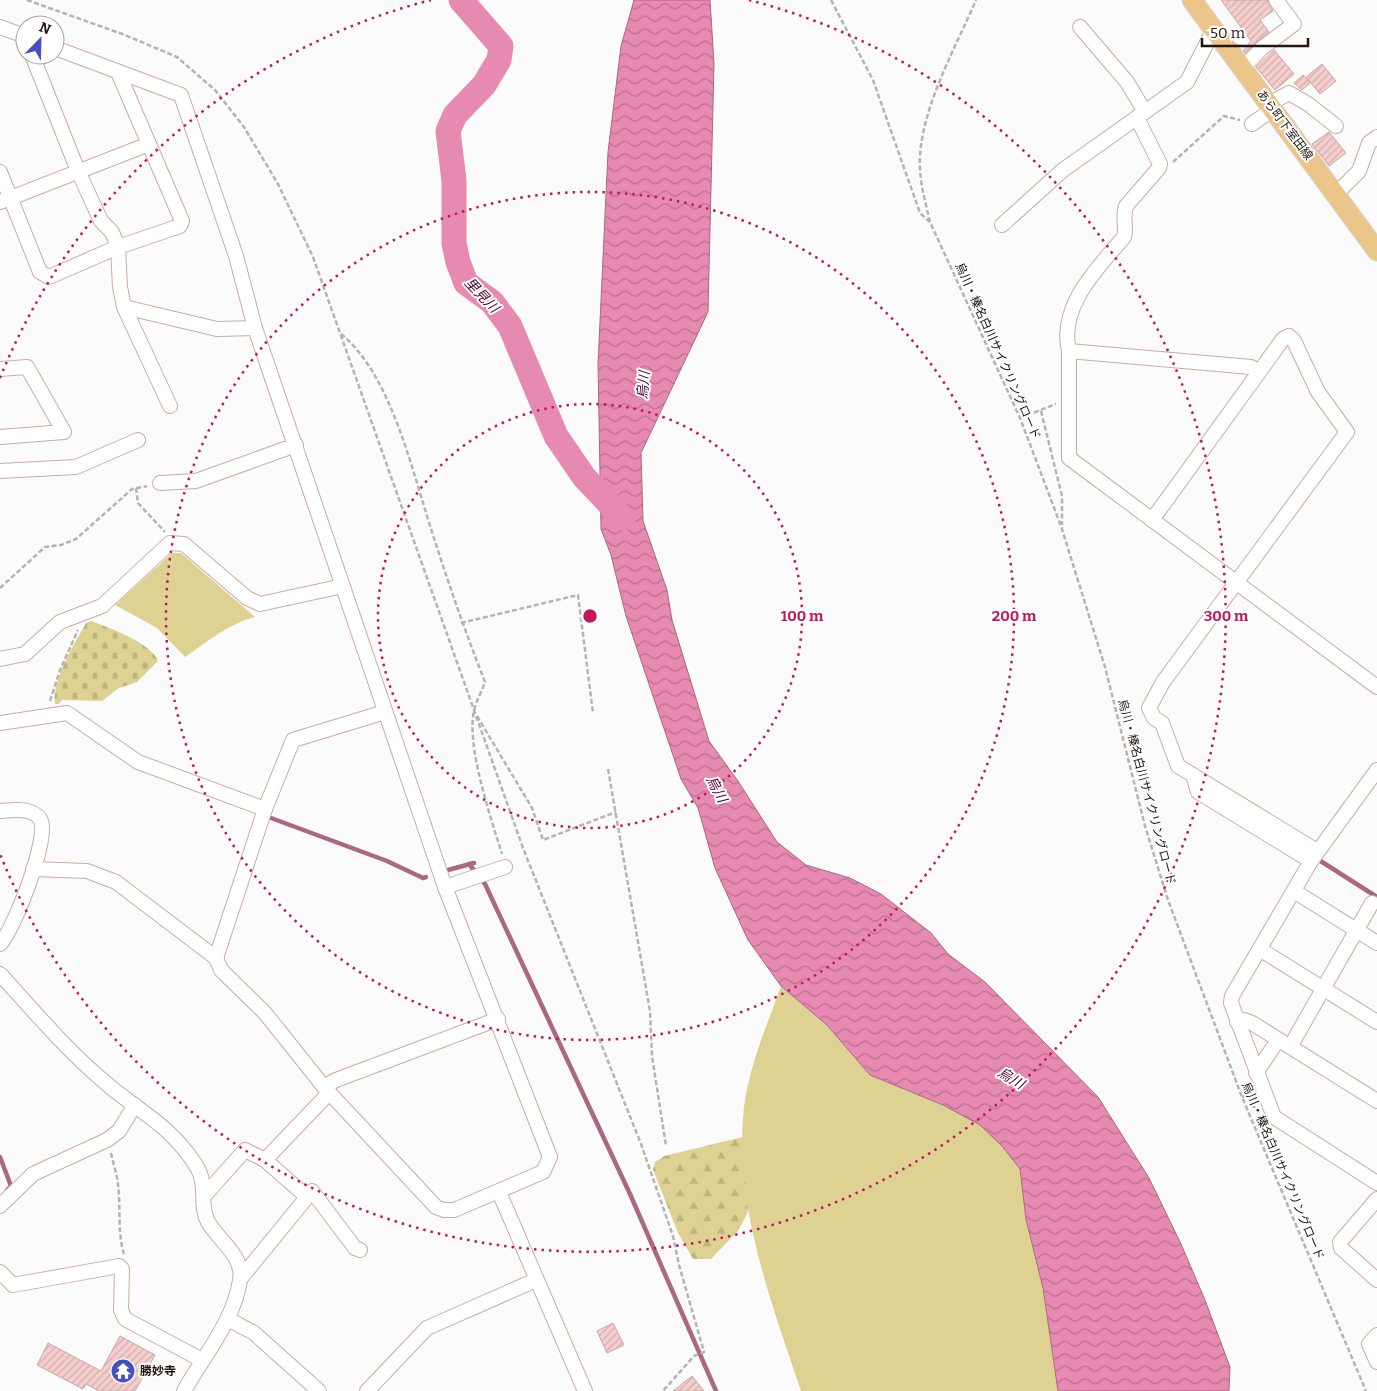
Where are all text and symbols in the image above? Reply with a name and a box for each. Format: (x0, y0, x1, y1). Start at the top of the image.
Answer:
north arrow (15, 15, 65, 65)
scale bar (1202, 15, 1308, 47)
text: N (37, 19, 53, 39)
text: 50 m (1210, 24, 1246, 42)
street label: あら町下室田線 (1254, 87, 1316, 163)
street label: 烏川・榛名白川サイクリングロード (953, 261, 1043, 441)
water label: 里見川 (461, 274, 504, 318)
water label: 烏川 (634, 368, 653, 400)
centre of rings (581, 607, 599, 625)
text: 100 m (781, 607, 824, 625)
text: 200 m (992, 607, 1037, 625)
text: 300 m (1204, 607, 1249, 625)
street label: 烏川・榛名白川サイクリングロード (1115, 698, 1179, 886)
water label: 烏川 (702, 773, 732, 807)
water label: 烏川 (994, 1064, 1029, 1094)
street label: 烏川・榛名白川サイクリングロード (1239, 1080, 1327, 1262)
temple icon: 勝妙寺 (110, 1358, 136, 1384)
place label: 勝妙寺 (140, 1364, 176, 1378)

